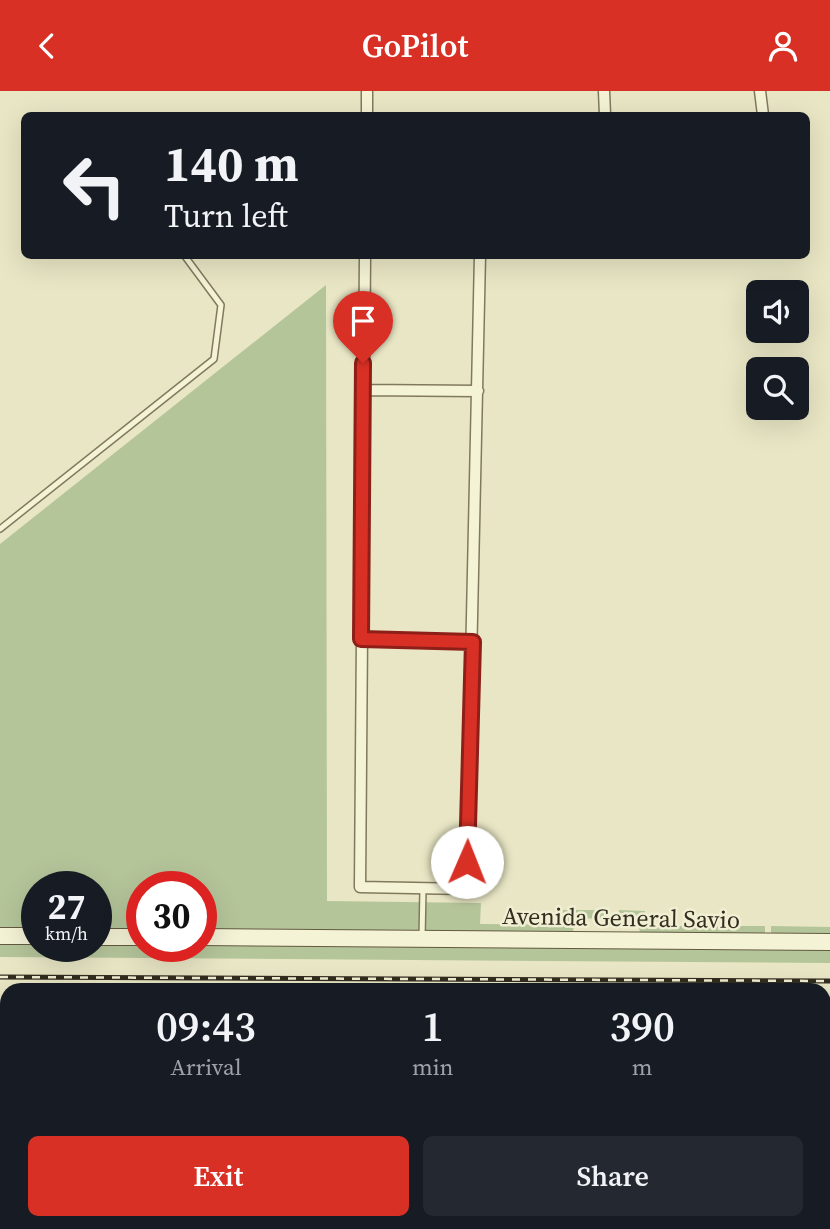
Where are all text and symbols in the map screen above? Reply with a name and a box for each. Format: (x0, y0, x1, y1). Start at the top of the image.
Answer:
text: GoPilot (362, 24, 468, 68)
icon: back (28, 27, 66, 65)
icon: person (764, 27, 802, 65)
text: 140 m (164, 130, 299, 197)
icon: left (49, 140, 140, 231)
text: Turn left (164, 194, 288, 238)
map controls (746, 280, 809, 420)
button: sound (746, 280, 809, 343)
pin (333, 291, 393, 363)
icon: arrive (344, 302, 382, 340)
button: search (746, 357, 809, 420)
position arrow (430, 825, 504, 899)
speed limit sign: 30 (126, 871, 217, 962)
text: 27 (48, 883, 85, 931)
street label: Avenida General Savio (502, 899, 740, 936)
text: km/h (45, 921, 88, 946)
text: 09:43 (156, 997, 256, 1055)
text: 1 (422, 997, 444, 1055)
text: 390 (609, 997, 675, 1055)
text: Arrival (170, 1051, 242, 1083)
text: min (412, 1051, 453, 1083)
text: m (632, 1051, 653, 1083)
button: Exit (28, 1136, 409, 1216)
button: Share (423, 1136, 803, 1216)

